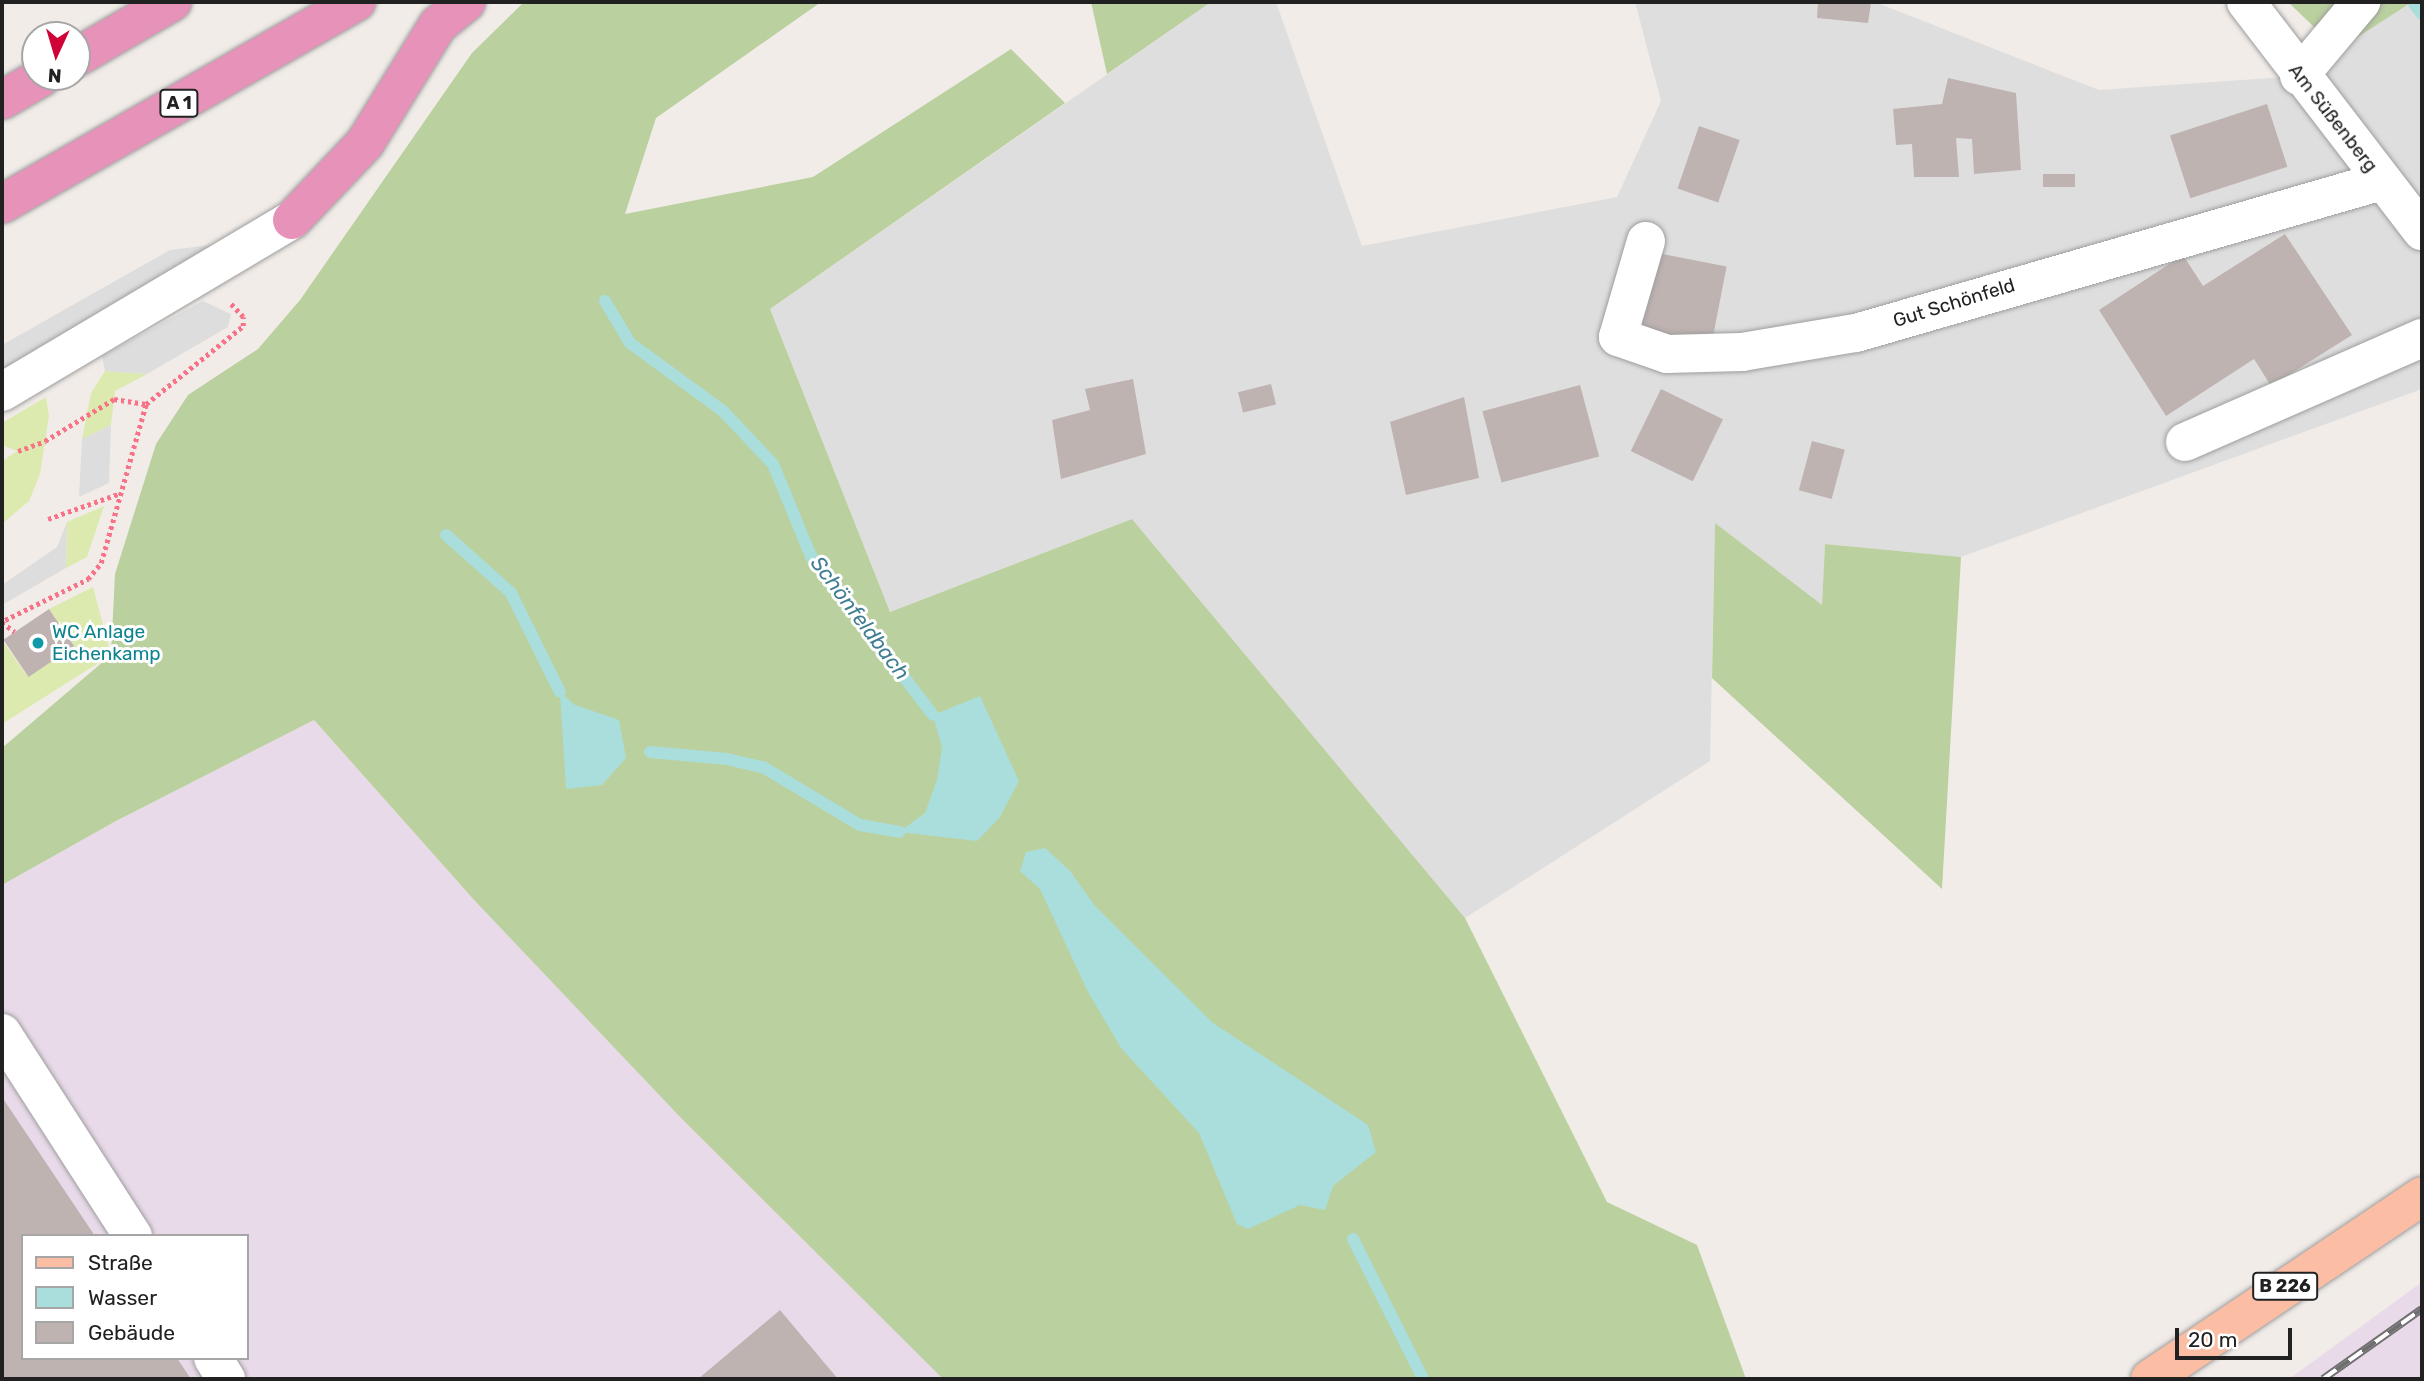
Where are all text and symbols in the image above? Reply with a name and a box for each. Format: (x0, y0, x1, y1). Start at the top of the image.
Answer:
north arrow (21, 21, 91, 91)
street label: Am Süßenberg (2284, 59, 2382, 177)
text: N (47, 64, 62, 87)
road number: A 1 (158, 88, 200, 118)
street label: Gut Schönfeld (1890, 274, 2018, 332)
water label: Schönfeldbach (805, 551, 915, 685)
place label: WC Anlage Eichenkamp (52, 621, 161, 665)
marker: WC Anlage Eichenkamp (30, 635, 46, 651)
legend (21, 1234, 248, 1360)
text: Straße (88, 1250, 153, 1275)
road number: B 226 (2252, 1272, 2318, 1301)
text: Wasser (88, 1285, 157, 1310)
scale bar (2179, 1314, 2296, 1358)
text: Gebäude (88, 1320, 175, 1345)
text: 20 m (2188, 1327, 2237, 1352)

